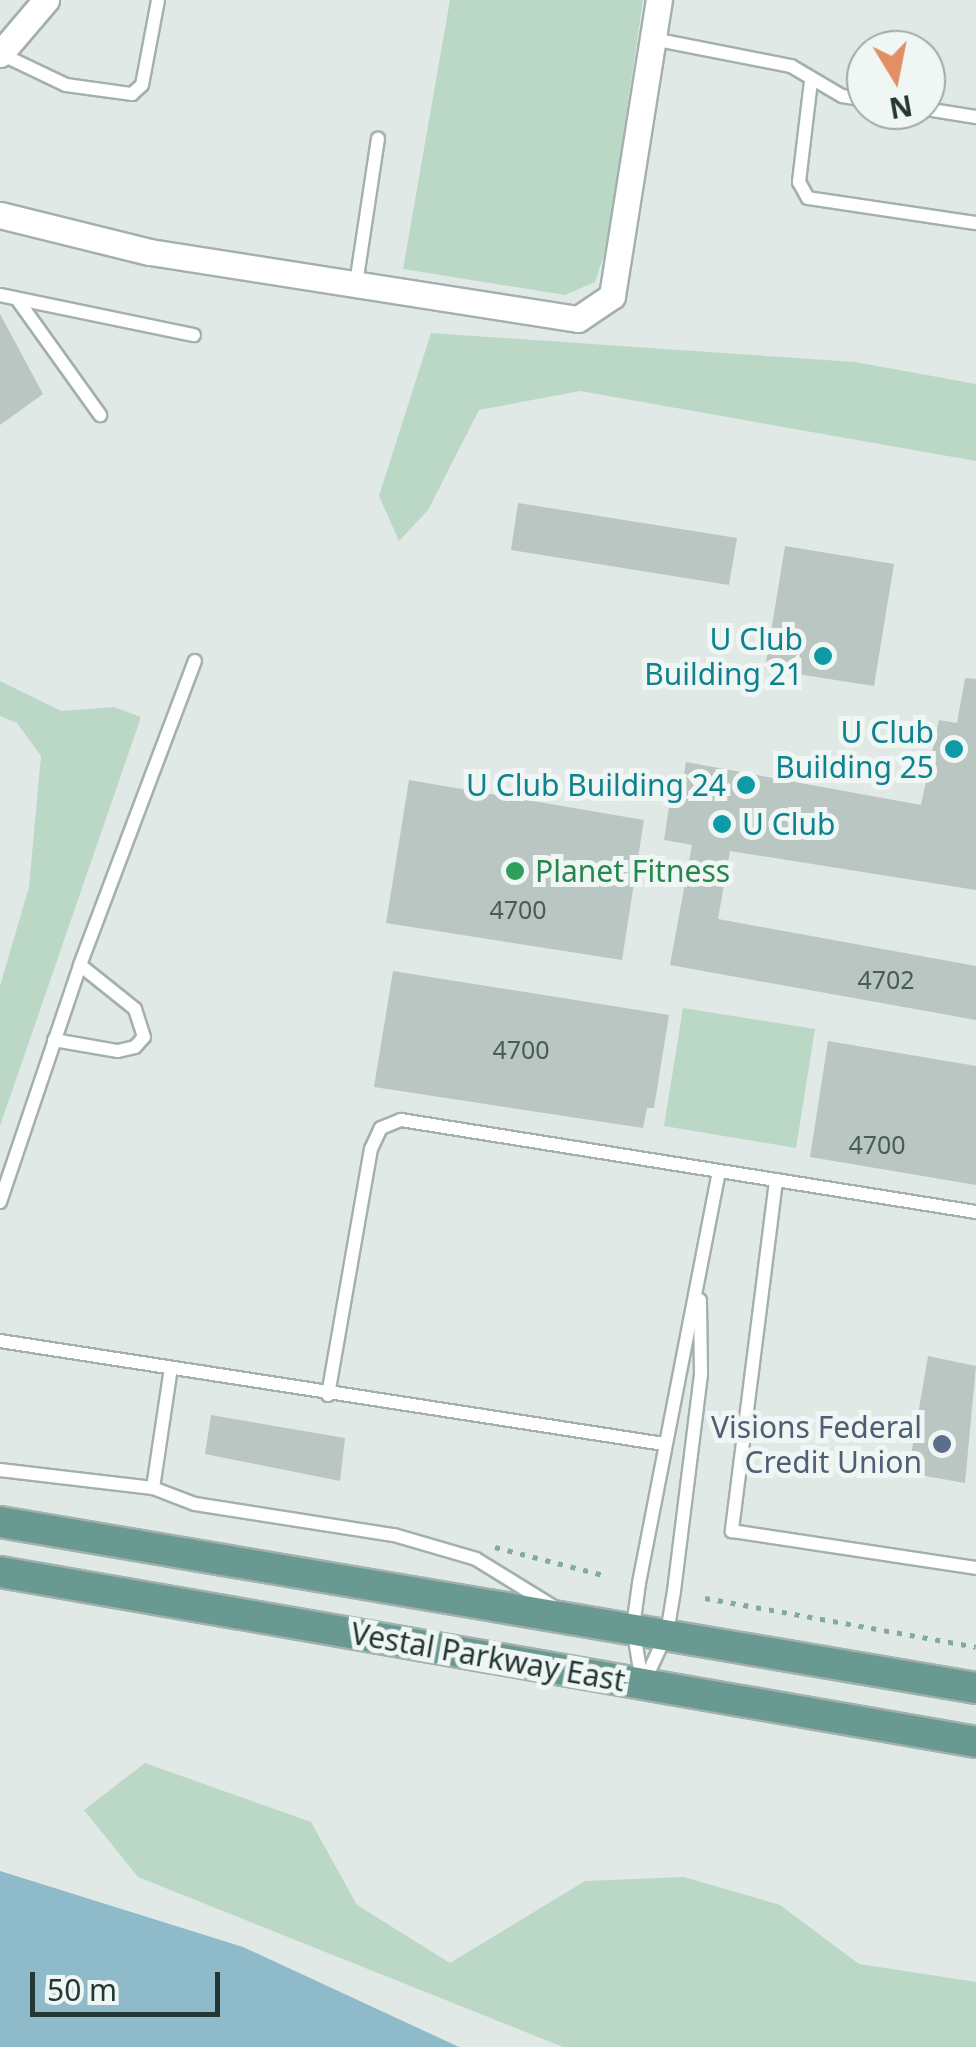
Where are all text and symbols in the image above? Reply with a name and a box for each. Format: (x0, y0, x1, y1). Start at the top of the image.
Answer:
north arrow (846, 30, 946, 130)
text: N (886, 87, 915, 128)
place label: U Club Building 21 (644, 621, 803, 692)
marker: U Club Building 21 (812, 645, 834, 667)
place label: U Club Building 25 (775, 714, 934, 784)
marker: U Club Building 25 (943, 738, 965, 760)
place label: U Club Building 24 (466, 767, 726, 803)
marker: U Club Building 24 (735, 774, 757, 796)
place label: U Club (742, 806, 835, 842)
marker: U Club (711, 813, 733, 835)
place label: Planet Fitness (535, 853, 730, 889)
marker: Planet Fitness (504, 860, 526, 882)
house number: 4700 (489, 894, 547, 924)
house number: 4702 (857, 964, 915, 994)
house number: 4700 (492, 1034, 550, 1064)
house number: 4700 (848, 1129, 906, 1159)
place label: Visions Federal Credit Union (711, 1409, 922, 1480)
marker: Visions Federal Credit Union (931, 1433, 953, 1455)
street label: Vestal Parkway East (348, 1615, 628, 1699)
scale bar (35, 1952, 225, 2014)
text: 50 m (47, 1969, 117, 2010)

